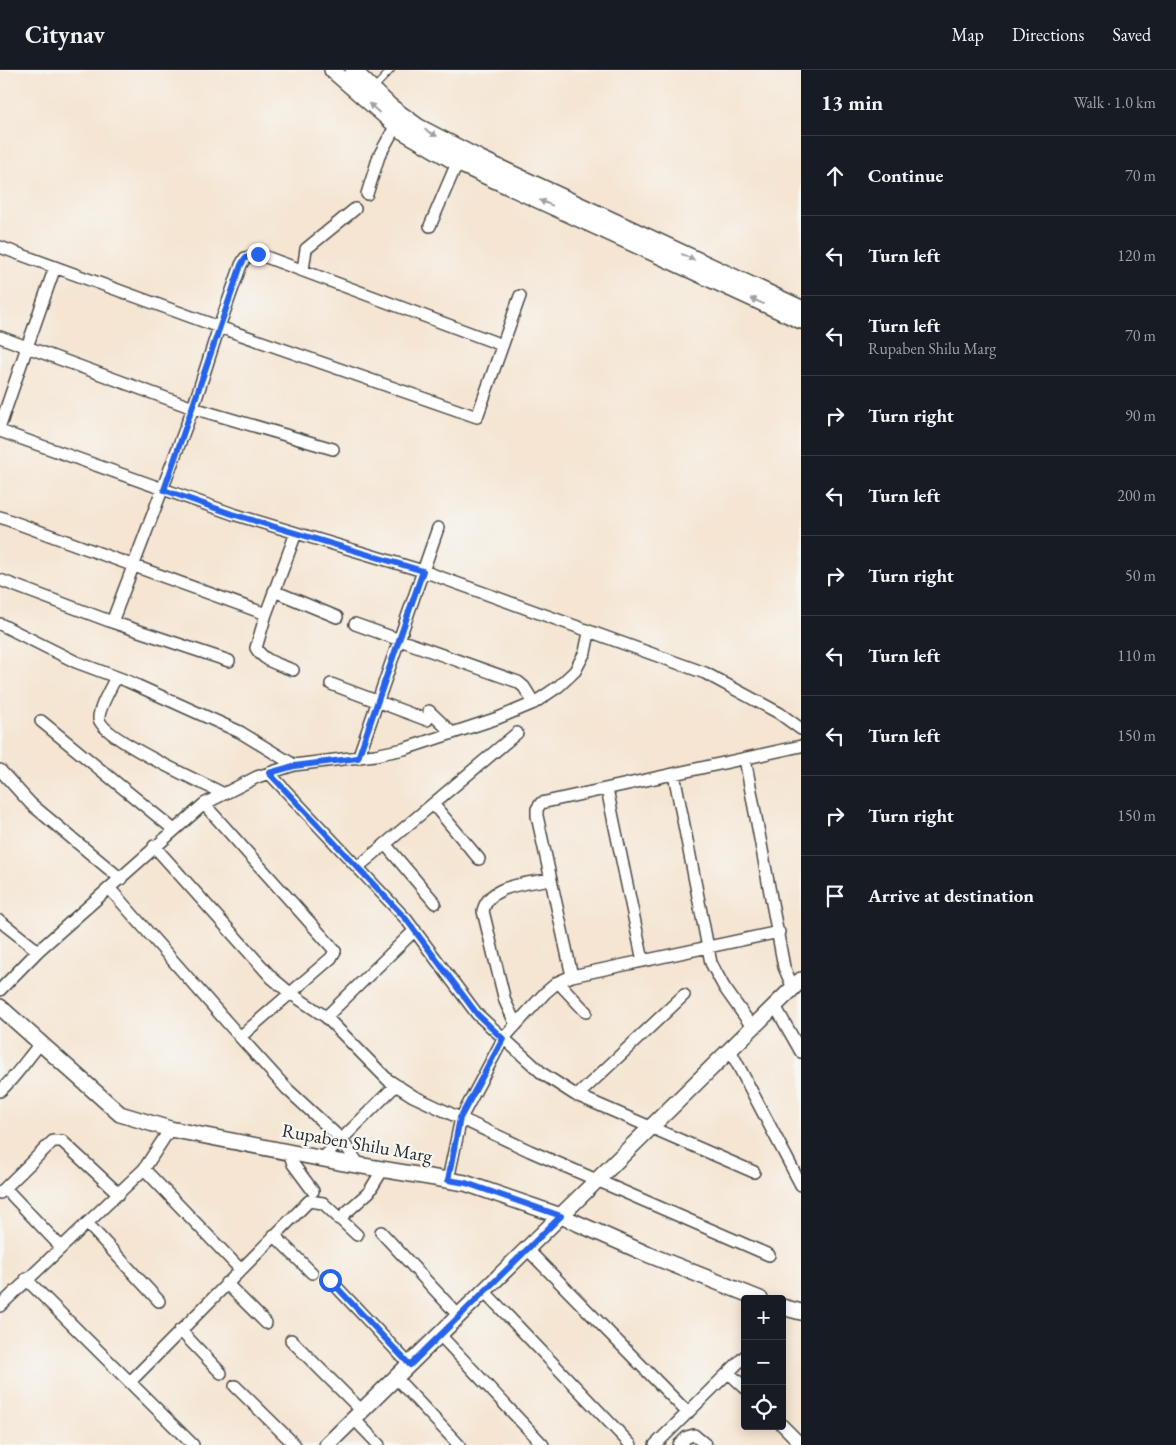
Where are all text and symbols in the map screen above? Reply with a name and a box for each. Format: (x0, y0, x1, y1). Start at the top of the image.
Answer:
text: Citynav (25, 19, 105, 50)
text: Map (952, 23, 984, 46)
text: Directions (1012, 23, 1084, 46)
text: Saved (1112, 23, 1151, 46)
text: 13 min (821, 89, 883, 116)
text: Walk · 1.0 km (1073, 92, 1156, 113)
one-way arrow (368, 102, 380, 114)
one-way arrow (424, 129, 439, 137)
icon: ahead (821, 162, 849, 190)
text: Continue (868, 163, 943, 188)
text: 70 m (1125, 165, 1156, 186)
one-way arrow (539, 199, 553, 207)
icon: left (821, 242, 849, 270)
route end (247, 243, 270, 266)
text: Turn left (868, 243, 940, 268)
text: 120 m (1117, 245, 1156, 266)
one-way arrow (681, 253, 695, 261)
one-way arrow (750, 297, 764, 305)
text: Turn left (868, 313, 940, 338)
icon: left (821, 322, 849, 350)
text: 70 m (1125, 325, 1156, 346)
text: Rupaben Shilu Marg (868, 338, 996, 359)
icon: right (821, 402, 849, 430)
text: Turn right (868, 403, 954, 428)
text: 90 m (1125, 405, 1156, 426)
icon: left (821, 482, 849, 510)
text: Turn left (868, 483, 940, 508)
text: 200 m (1117, 485, 1156, 506)
icon: right (821, 562, 849, 590)
text: Turn right (868, 563, 954, 588)
text: 50 m (1125, 565, 1156, 586)
icon: left (821, 642, 849, 670)
text: Turn left (868, 643, 940, 668)
text: 110 m (1117, 645, 1156, 666)
icon: left (821, 722, 849, 750)
text: Turn left (868, 723, 940, 748)
text: 150 m (1117, 725, 1156, 746)
icon: right (821, 802, 849, 830)
text: Turn right (868, 803, 954, 828)
text: 150 m (1117, 805, 1156, 826)
icon: arrive (821, 882, 849, 910)
text: Arrive at destination (868, 883, 1034, 908)
street label: Rupaben Shilu Marg (280, 1117, 435, 1169)
route start (319, 1269, 342, 1292)
map controls (741, 1295, 786, 1430)
button: + (741, 1295, 786, 1340)
button: − (741, 1340, 786, 1385)
button: locate (741, 1385, 786, 1430)

